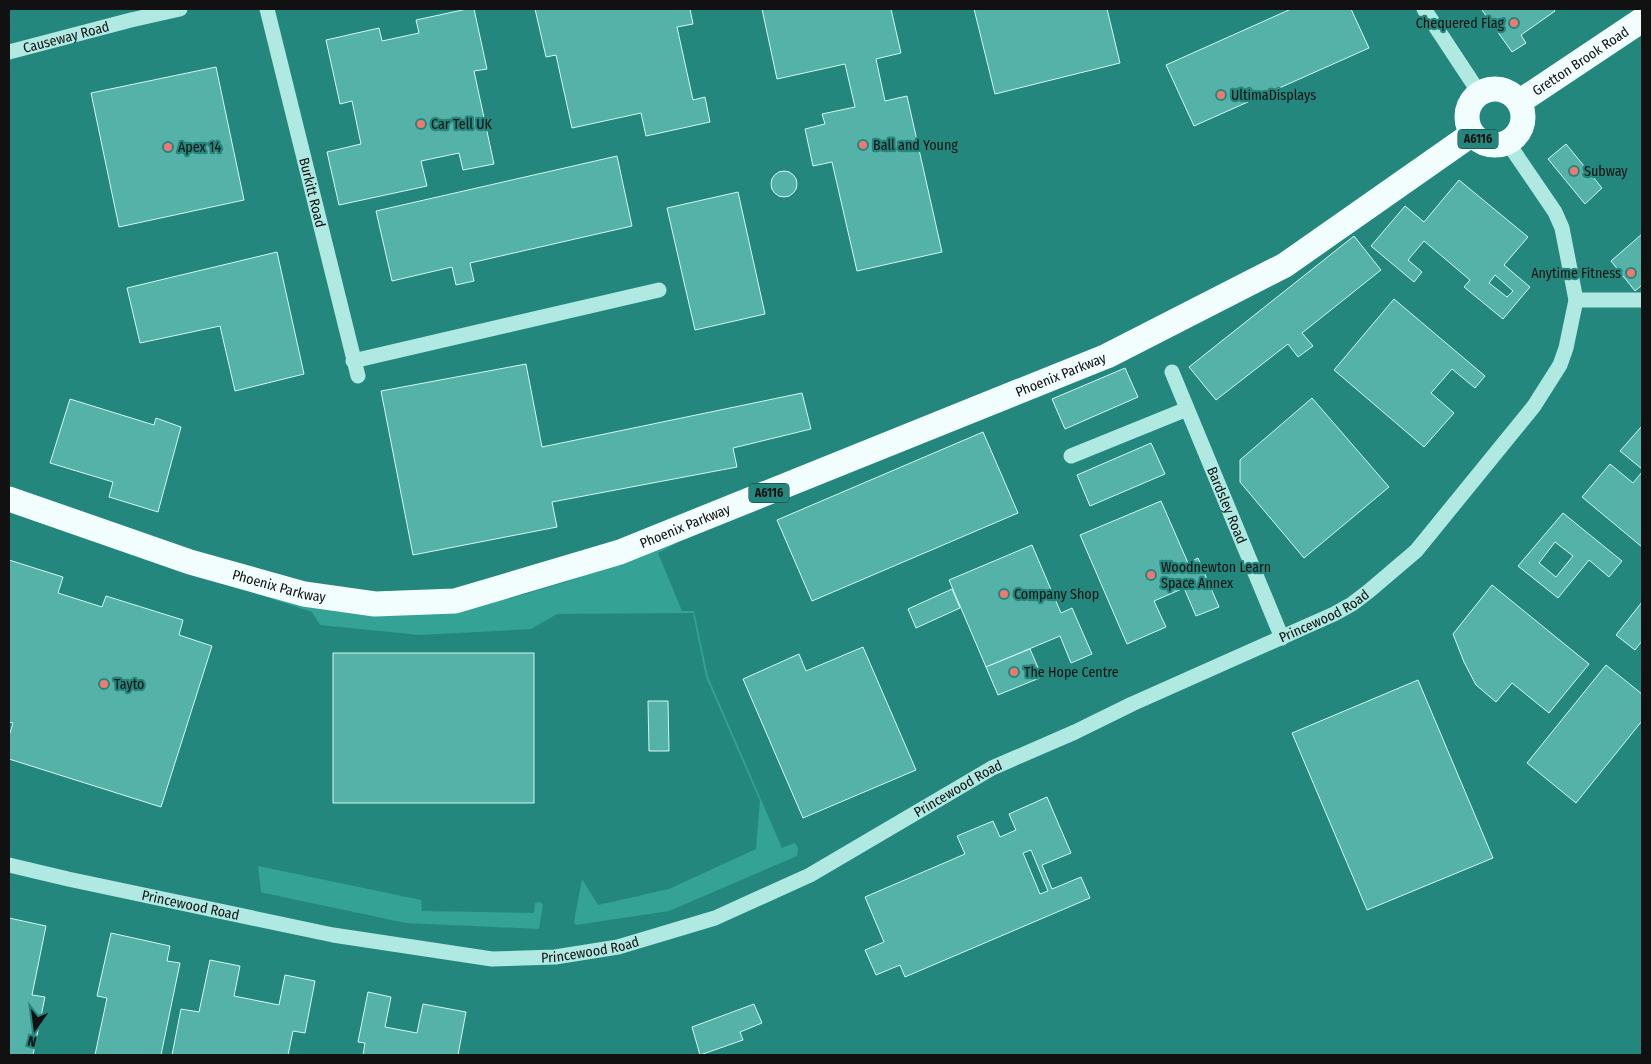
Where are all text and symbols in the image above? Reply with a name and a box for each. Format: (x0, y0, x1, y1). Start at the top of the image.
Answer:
place label: Chequered Flag (1416, 15, 1504, 32)
marker: Chequered Flag (1508, 17, 1520, 29)
street label: Causeway Road (21, 18, 111, 56)
street label: Gretton Brook Road (1529, 23, 1632, 99)
place label: UltimaDisplays (1231, 87, 1316, 104)
marker: UltimaDisplays (1215, 89, 1227, 101)
place label: Car Tell UK (431, 116, 493, 133)
marker: Car Tell UK (415, 118, 427, 130)
road number: A6116 (1458, 130, 1498, 148)
place label: Ball and Young (873, 137, 958, 154)
place label: Apex 14 (178, 139, 221, 156)
marker: Ball and Young (857, 139, 869, 151)
marker: Apex 14 (162, 141, 174, 153)
street label: Burkitt Road (296, 156, 329, 229)
place label: Subway (1584, 163, 1628, 180)
marker: Subway (1568, 165, 1580, 177)
place label: Anytime Fitness (1531, 265, 1621, 282)
marker: Anytime Fitness (1625, 267, 1637, 279)
street label: Phoenix Parkway (1013, 349, 1109, 400)
street label: Bardsley Road (1204, 464, 1250, 546)
road number: A6116 (749, 483, 789, 502)
street label: Phoenix Parkway (637, 500, 733, 552)
place label: Woodnewton Learn Space Annex (1161, 559, 1271, 592)
street label: Phoenix Parkway (230, 566, 328, 606)
marker: Woodnewton Learn Space Annex (1145, 569, 1157, 581)
place label: Company Shop (1014, 586, 1099, 603)
street label: Princewood Road (1276, 586, 1372, 646)
marker: Company Shop (998, 588, 1010, 600)
place label: The Hope Centre (1024, 664, 1119, 681)
marker: The Hope Centre (1008, 666, 1020, 678)
place label: Tayto (114, 676, 144, 693)
marker: Tayto (98, 678, 110, 690)
street label: Princewood Road (911, 756, 1004, 821)
street label: Princewood Road (140, 886, 241, 924)
street label: Princewood Road (541, 933, 641, 966)
north arrow (10, 1004, 60, 1054)
text: N (26, 1032, 38, 1050)

